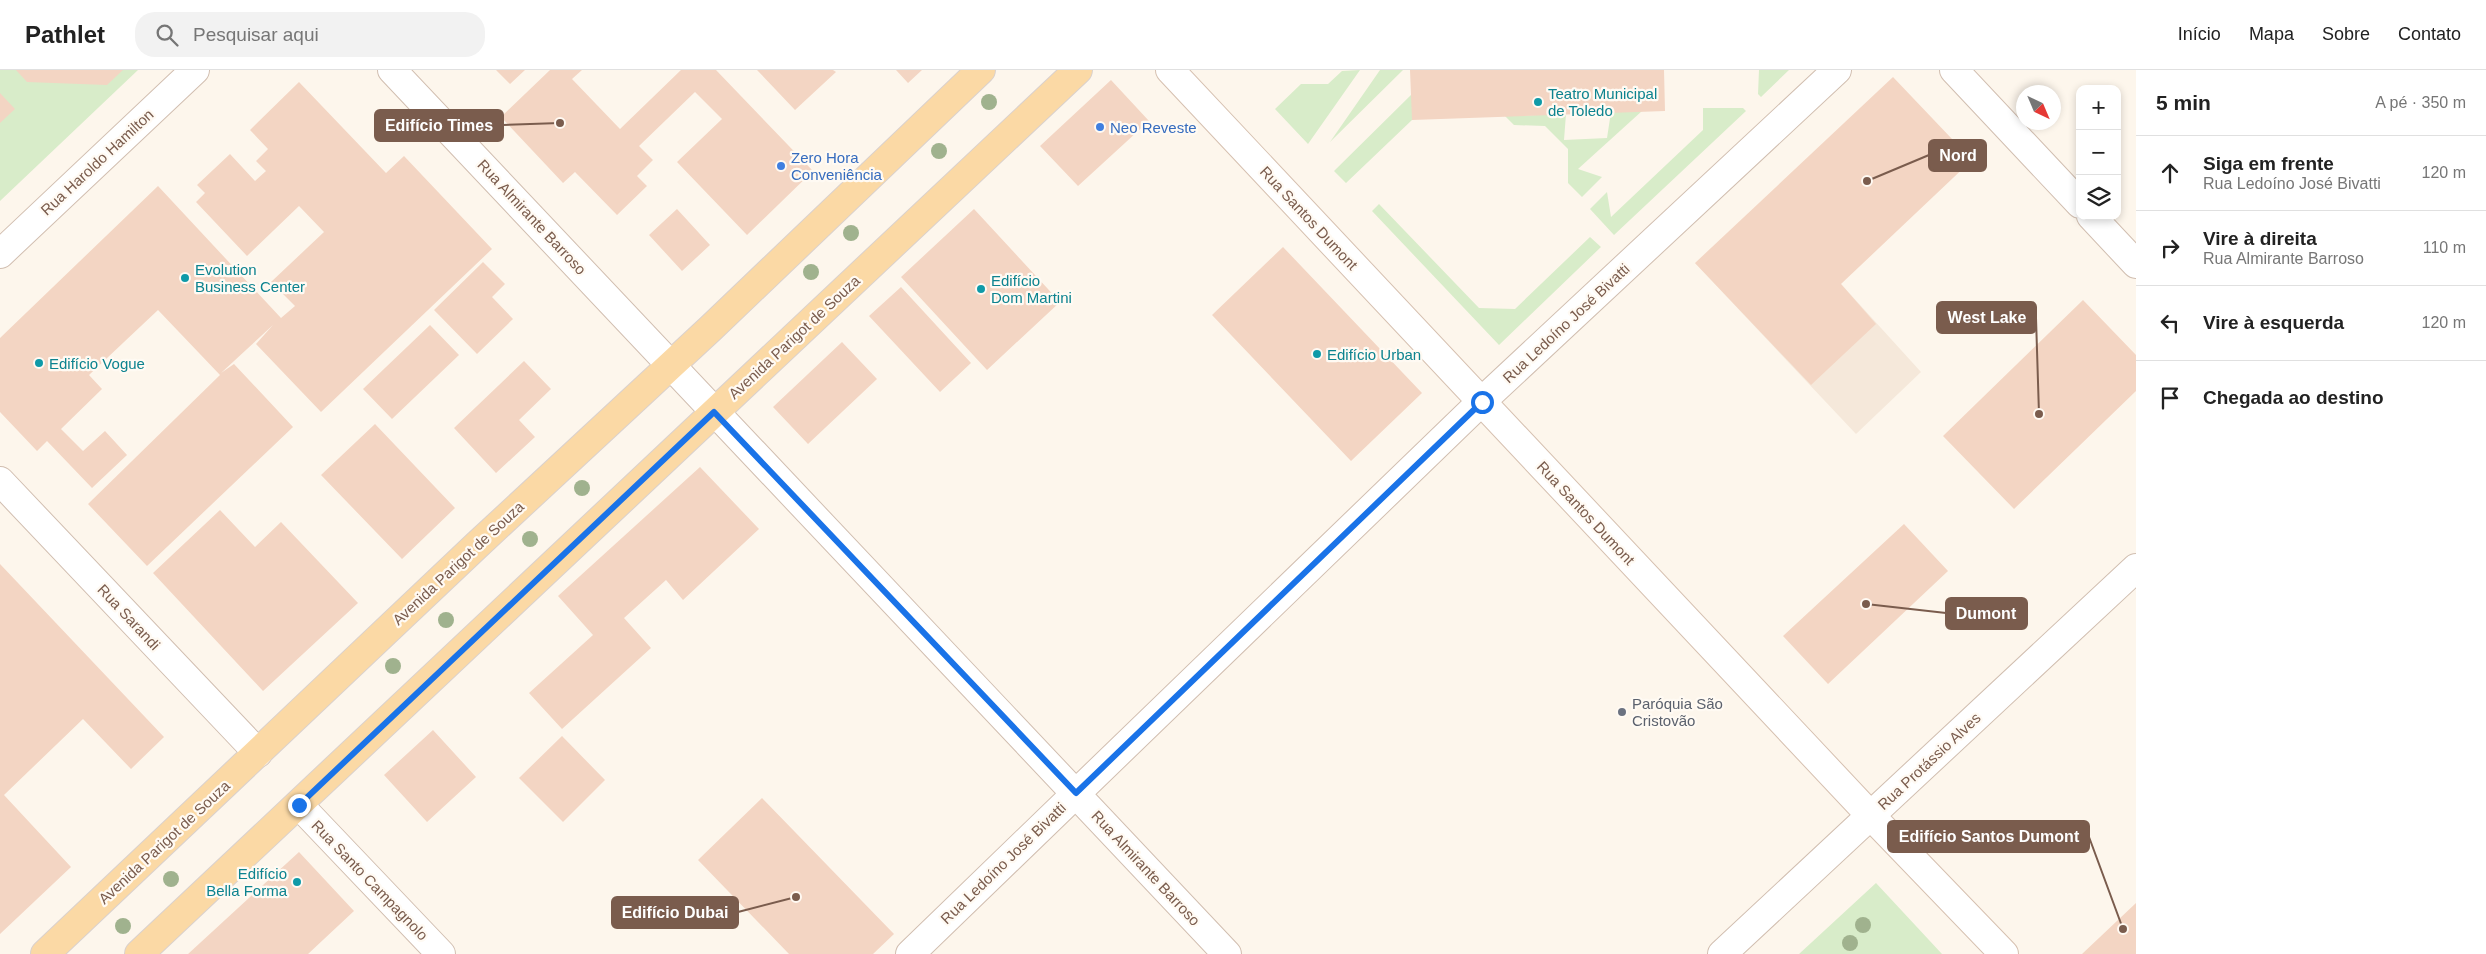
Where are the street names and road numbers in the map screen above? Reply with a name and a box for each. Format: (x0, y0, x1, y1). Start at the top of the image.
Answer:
street label: Rua Haroldo Hamilton (37, 105, 157, 219)
street label: Rua Almirante Barroso (474, 156, 590, 278)
street label: Rua Santos Dumont (1257, 163, 1362, 274)
street label: Rua Ledoíno José Bivatti (1499, 260, 1633, 386)
street label: Avenida Parigot de Souza (725, 271, 864, 402)
street label: Rua Santos Dumont (1534, 458, 1639, 569)
street label: Avenida Parigot de Souza (389, 497, 528, 628)
street label: Rua Sarandi (94, 581, 164, 653)
street label: Rua Protássio Alves (1874, 709, 1984, 813)
street label: Avenida Parigot de Souza (95, 776, 234, 907)
street label: Rua Ledoíno José Bivatti (937, 799, 1069, 927)
street label: Rua Almirante Barroso (1088, 807, 1204, 929)
street label: Rua Santo Campagnolo (308, 817, 432, 943)

